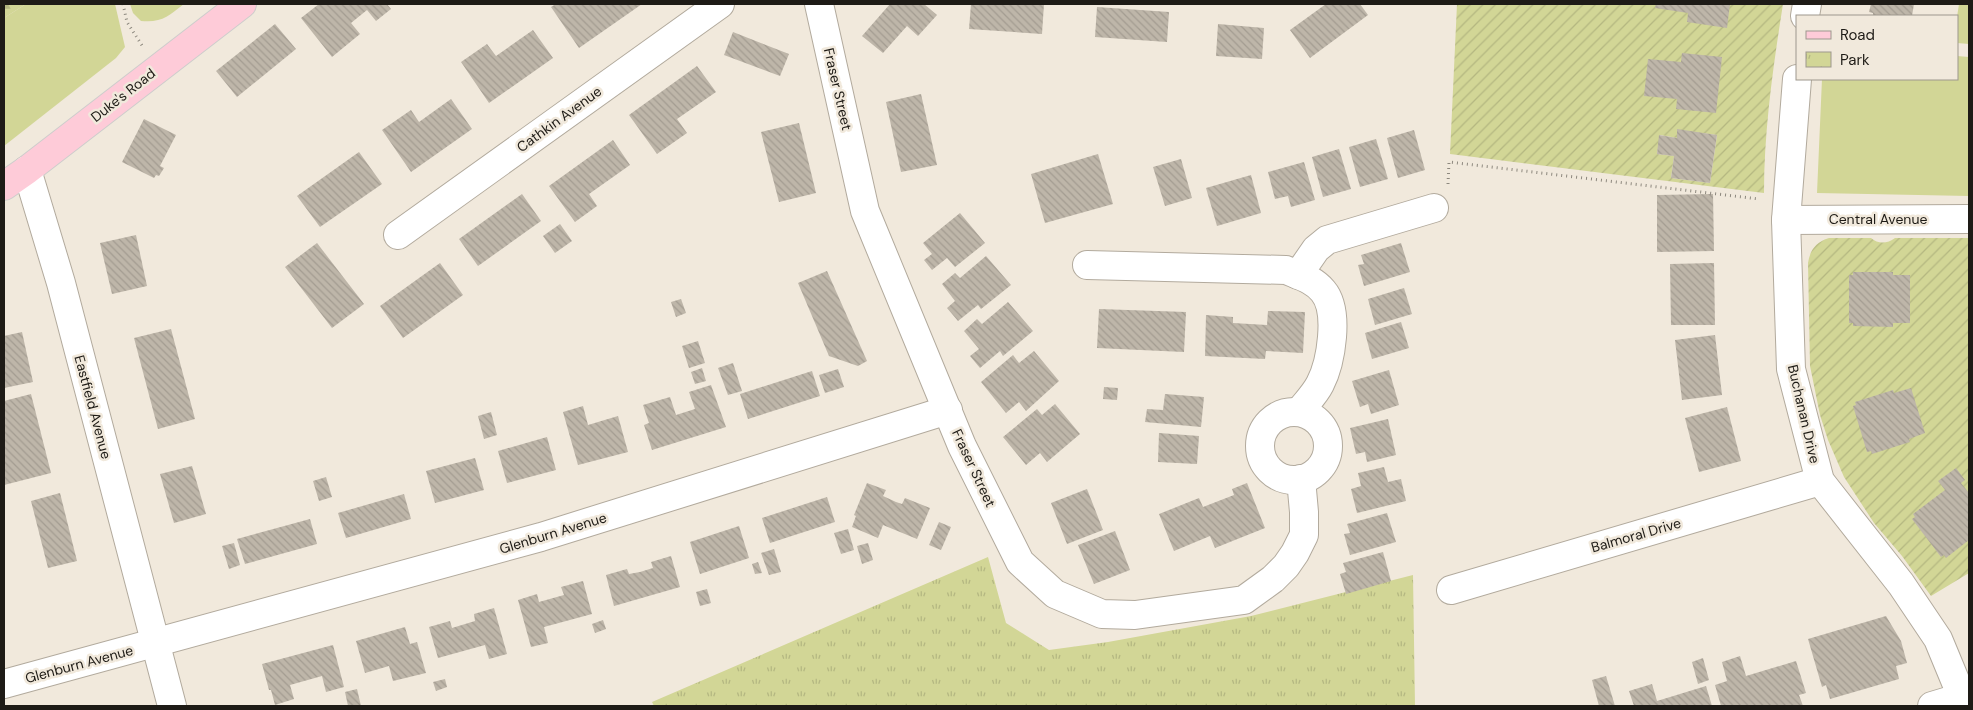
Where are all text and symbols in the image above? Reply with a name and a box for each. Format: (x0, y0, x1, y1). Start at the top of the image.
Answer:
legend (1796, 15, 1958, 80)
text: Road (1840, 25, 1875, 45)
street label: Fraser Street (820, 46, 856, 132)
text: Park (1840, 50, 1870, 70)
street label: Duke's Road (87, 64, 159, 126)
street label: Cathkin Avenue (513, 82, 605, 156)
street label: Central Avenue (1829, 210, 1927, 228)
street label: Eastfield Avenue (70, 353, 116, 461)
street label: Buchanan Drive (1784, 363, 1824, 465)
street label: Fraser Street (948, 426, 1000, 510)
street label: Glenburn Avenue (497, 508, 609, 558)
street label: Balmoral Drive (1589, 514, 1683, 556)
street label: Glenburn Avenue (23, 641, 135, 687)

